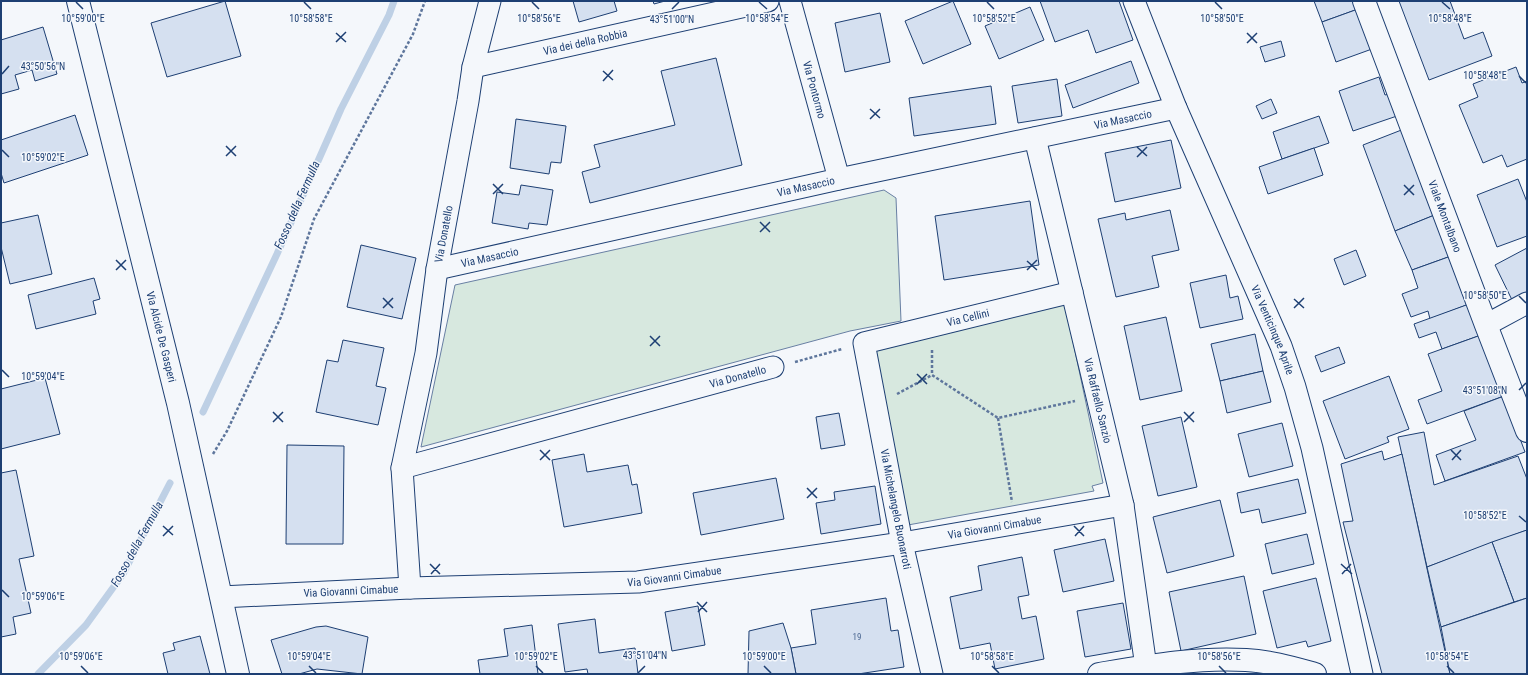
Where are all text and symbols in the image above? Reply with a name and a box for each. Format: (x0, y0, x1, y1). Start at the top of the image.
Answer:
text: 10°59'00"E (61, 13, 105, 24)
text: 10°58'58"E (289, 13, 333, 24)
text: 10°58'56"E (517, 13, 561, 24)
text: 10°58'54"E (745, 13, 789, 24)
text: 10°58'52"E (972, 13, 1016, 24)
text: 10°58'50"E (1200, 13, 1244, 24)
text: 10°58'48"E (1428, 13, 1472, 24)
text: 43°51'00"N (650, 14, 694, 25)
street label: Via dei della Robbia (542, 27, 629, 58)
street label: Via Pontormo (800, 60, 828, 121)
text: 43°50'56"N (21, 61, 65, 72)
text: 10°58'48"E (1463, 70, 1507, 81)
street label: Via Masaccio (1093, 107, 1153, 132)
text: 10°59'02"E (21, 152, 65, 163)
water label: Fosso della Fermulla (271, 159, 323, 251)
street label: Via Masaccio (776, 174, 836, 200)
street label: Viale Montalbano (1425, 179, 1464, 255)
street label: Via Donatello (432, 204, 456, 264)
street label: Via Masaccio (460, 245, 520, 270)
street label: Via Venticinque Aprile (1248, 283, 1296, 376)
street label: Via Alcide De Gasperi (143, 290, 179, 384)
text: 10°58'50"E (1463, 290, 1507, 301)
street label: Via Cellini (945, 307, 991, 329)
street label: Via Raffaello Sanzio (1081, 357, 1114, 445)
street label: Via Donatello (708, 363, 768, 391)
text: 10°59'04"E (21, 371, 65, 382)
text: 43°51'08"N (1463, 385, 1507, 396)
street label: Via Michelangelo Buonarroti (877, 448, 914, 570)
water label: Fosso della Fermulla (108, 499, 166, 589)
text: 10°58'52"E (1463, 510, 1507, 521)
street label: Via Giovanni Cimabue (947, 513, 1042, 542)
street label: Via Giovanni Cimabue (627, 564, 722, 589)
street label: Via Giovanni Cimabue (303, 583, 399, 600)
text: 10°59'06"E (21, 591, 65, 602)
house number: 19 (853, 632, 861, 642)
text: 43°51'04"N (623, 650, 667, 661)
text: 10°59'06"E (59, 651, 103, 662)
text: 10°59'04"E (287, 651, 331, 662)
text: 10°59'02"E (514, 651, 558, 662)
text: 10°59'00"E (742, 651, 786, 662)
text: 10°58'58"E (970, 651, 1014, 662)
text: 10°58'56"E (1197, 651, 1241, 662)
text: 10°58'54"E (1425, 651, 1469, 662)

